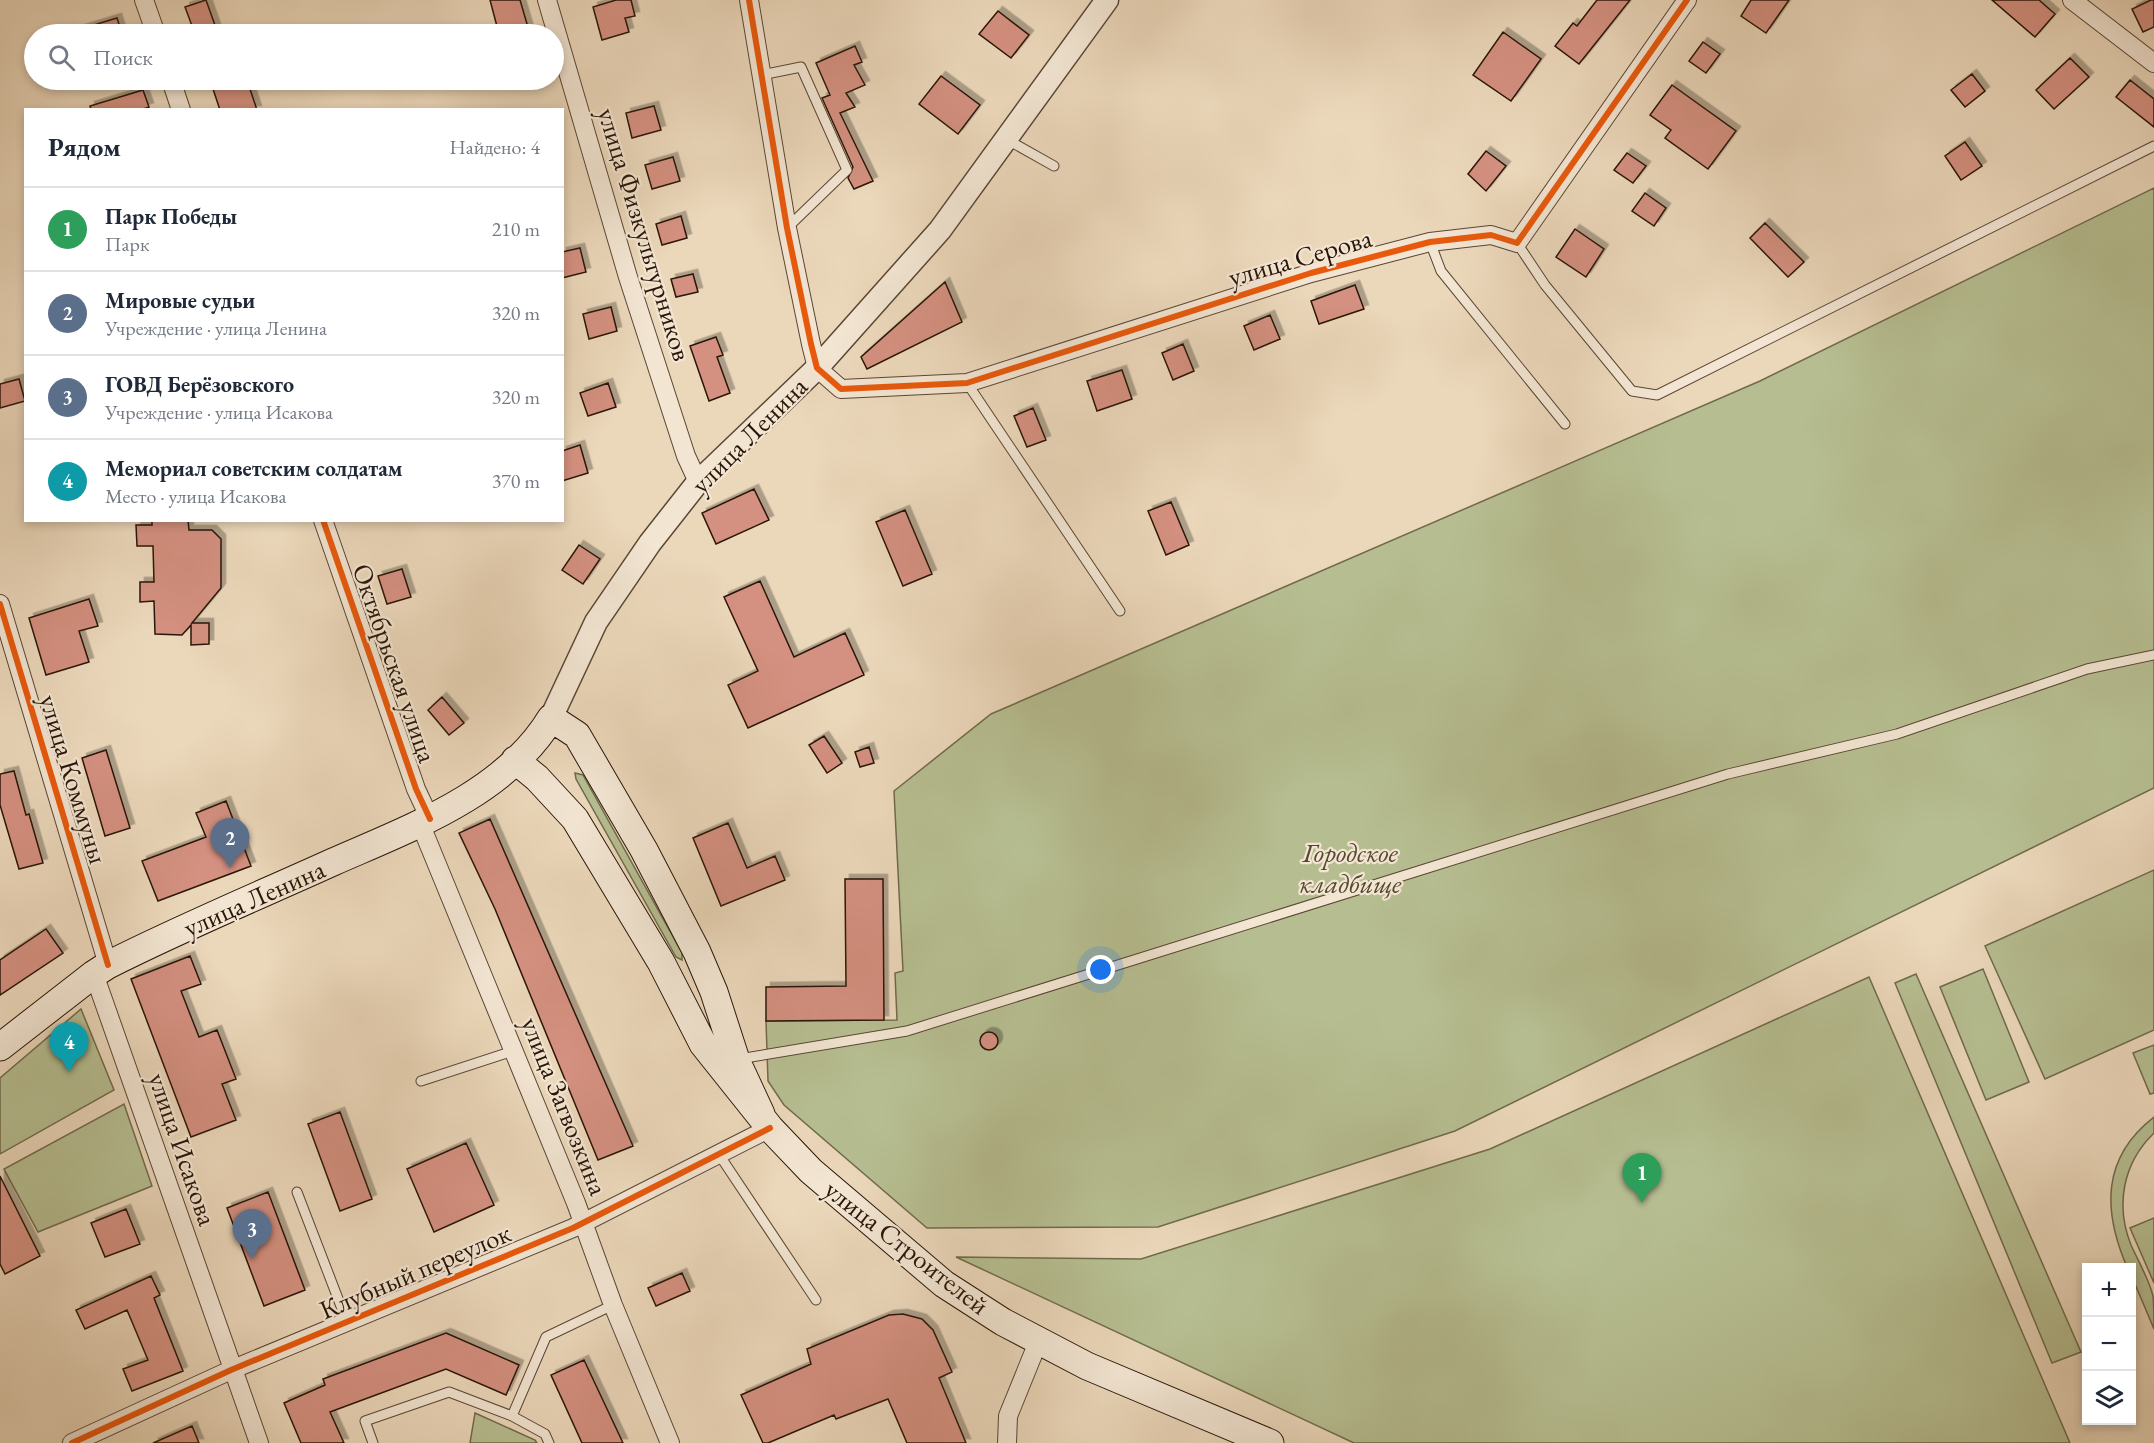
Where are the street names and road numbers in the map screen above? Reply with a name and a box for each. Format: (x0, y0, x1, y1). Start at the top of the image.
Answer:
street label: улица Физкультурников (590, 103, 700, 365)
street label: улица Серова (1224, 220, 1376, 294)
street label: улица Ленина (683, 369, 815, 501)
street label: Октябрьская улица (345, 559, 445, 767)
street label: улица Коммуны (32, 690, 116, 868)
street label: улица Ленина (178, 851, 330, 945)
street label: улица Загвозкина (513, 1012, 617, 1201)
street label: улица Исакова (140, 1068, 226, 1230)
street label: улица Строителей (818, 1172, 996, 1322)
street label: Клубный переулок (314, 1215, 516, 1327)

